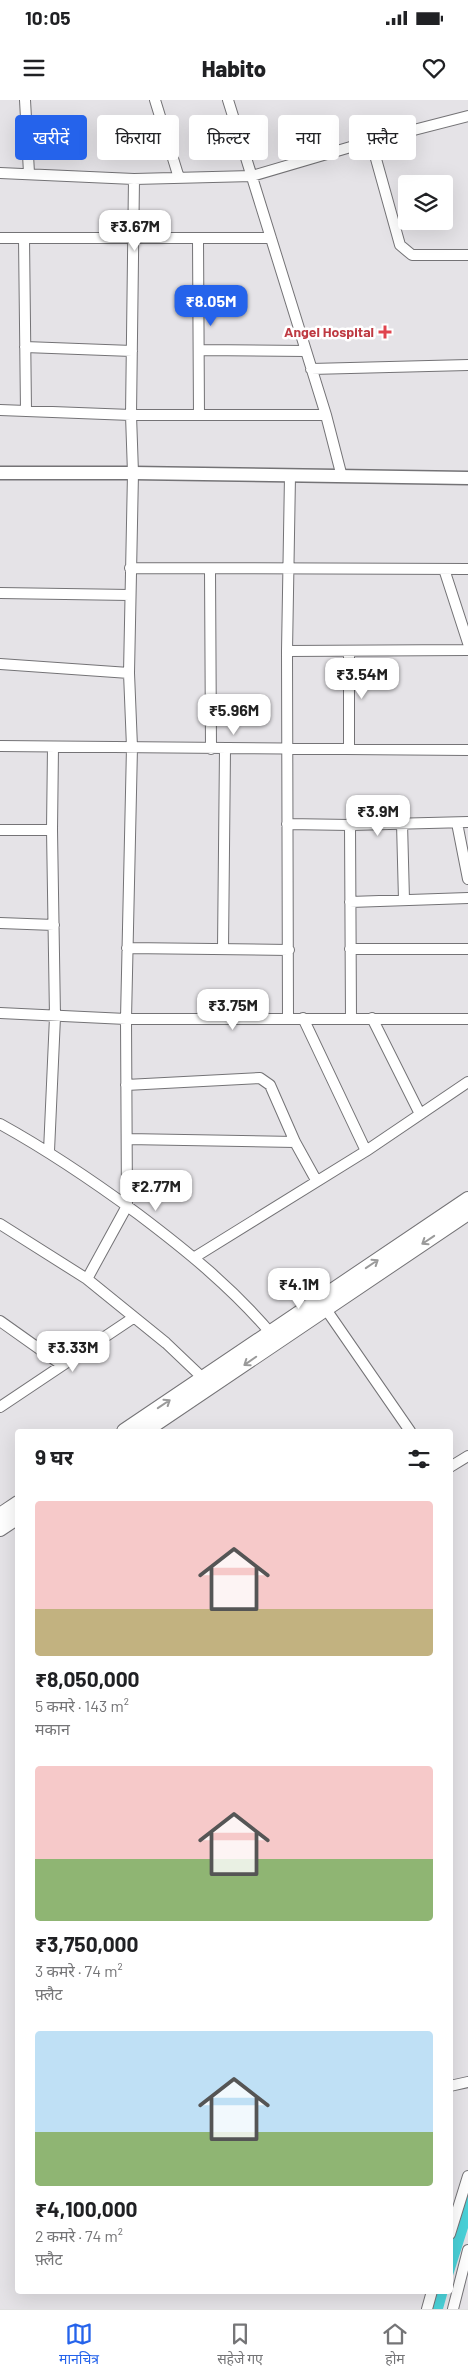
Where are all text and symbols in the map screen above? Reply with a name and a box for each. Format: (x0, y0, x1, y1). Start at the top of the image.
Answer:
text: 10:05 (25, 6, 71, 29)
icon: menu (20, 54, 48, 82)
icon: heart (420, 54, 448, 82)
text: Habito (202, 55, 266, 81)
chip: खरीदें (15, 115, 87, 160)
chip: किराया (97, 115, 179, 160)
chip: फ़िल्टर (189, 115, 268, 160)
chip: नया (278, 115, 339, 160)
chip: फ़्लैट (349, 115, 416, 160)
map controls (398, 175, 453, 230)
button: layers (398, 175, 453, 230)
pin: ₹3.67M (94, 210, 176, 252)
text: ₹3.67M (110, 216, 160, 235)
pin: ₹8.05M (170, 284, 252, 327)
text: ₹8.05M (186, 291, 236, 310)
place label: Angel Hospital (284, 323, 374, 340)
marker: Angel Hospital (378, 325, 392, 339)
pin: ₹3.54M (321, 658, 403, 700)
text: ₹3.54M (336, 664, 388, 683)
pin: ₹5.96M (193, 694, 275, 736)
text: ₹5.96M (209, 700, 259, 719)
pin: ₹3.9M (343, 794, 413, 837)
text: ₹3.9M (357, 801, 399, 820)
pin: ₹3.75M (192, 988, 274, 1031)
text: ₹3.75M (208, 995, 258, 1014)
pin: ₹2.77M (115, 1170, 197, 1212)
text: ₹2.77M (131, 1176, 181, 1195)
one-way arrow (421, 1235, 435, 1245)
one-way arrow (364, 1259, 378, 1269)
pin: ₹4.1M (264, 1268, 334, 1310)
text: ₹4.1M (279, 1274, 319, 1293)
pin: ₹3.33M (32, 1330, 114, 1373)
text: ₹3.33M (48, 1337, 98, 1356)
one-way arrow (243, 1356, 257, 1366)
one-way arrow (157, 1399, 171, 1409)
text: 9 घर (35, 1444, 73, 1469)
icon: filters (405, 1445, 433, 1473)
icon: home (189, 1534, 279, 1624)
text: ₹8,050,000 (35, 1666, 140, 1691)
text: 5 कमरे · 143 m² (35, 1696, 129, 1715)
text: मकान (35, 1719, 70, 1738)
icon: home (189, 1799, 279, 1889)
text: ₹3,750,000 (35, 1931, 139, 1956)
text: 3 कमरे · 74 m² (35, 1961, 123, 1980)
text: फ़्लैट (35, 1984, 63, 2003)
icon: home (189, 2064, 279, 2154)
text: ₹4,100,000 (35, 2196, 138, 2221)
text: 2 कमरे · 74 m² (35, 2226, 123, 2245)
text: फ़्लैट (35, 2249, 63, 2268)
tab: मानचित्र (59, 2320, 99, 2370)
tab: सहेजे गए (217, 2320, 263, 2370)
tab: होम (381, 2320, 409, 2370)

